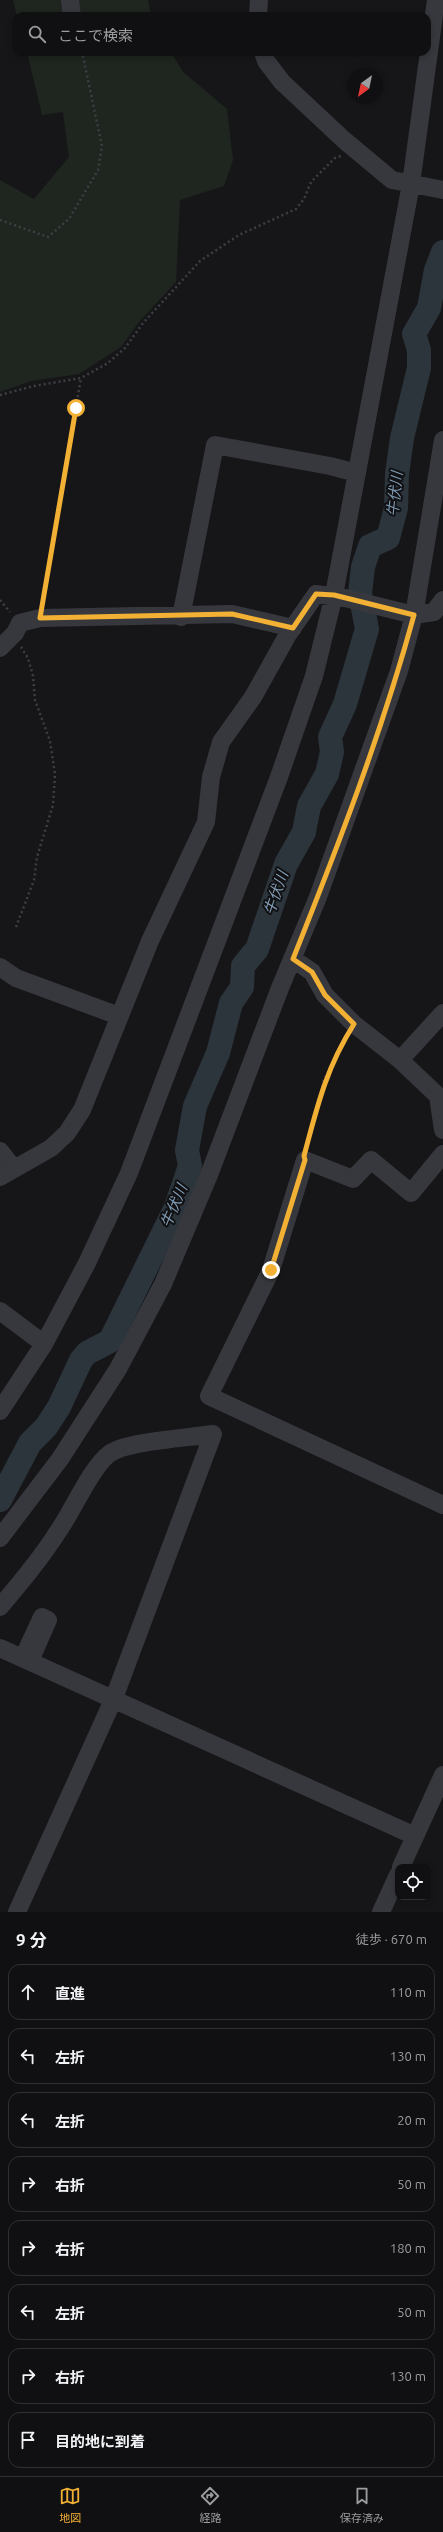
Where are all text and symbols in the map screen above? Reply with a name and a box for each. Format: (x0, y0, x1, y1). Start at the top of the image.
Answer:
search box (12, 12, 431, 56)
icon: search (26, 23, 48, 45)
text: ここで検索 (58, 27, 133, 44)
north arrow (347, 68, 383, 104)
route start (67, 399, 85, 417)
water label: 牛伏川 (384, 469, 406, 517)
water label: 牛伏川 (260, 867, 292, 917)
water label: 牛伏川 (157, 1180, 191, 1230)
route end (262, 1261, 280, 1279)
map controls (395, 1864, 431, 1900)
button: locate (395, 1864, 431, 1900)
text: 9 分 (16, 1930, 47, 1949)
text: 徒歩 · 670 m (356, 1932, 427, 1946)
icon: ahead (17, 1981, 39, 2003)
text: 直進 (55, 1985, 85, 2002)
text: 110 m (390, 1985, 426, 1999)
icon: left (17, 2045, 39, 2067)
text: 左折 (55, 2049, 85, 2066)
text: 130 m (390, 2049, 426, 2063)
icon: left (17, 2109, 39, 2131)
text: 左折 (55, 2113, 85, 2130)
text: 20 m (397, 2113, 426, 2127)
icon: right (17, 2173, 39, 2195)
text: 右折 (55, 2177, 85, 2194)
text: 50 m (397, 2177, 426, 2191)
icon: right (17, 2237, 39, 2259)
text: 右折 (55, 2241, 85, 2258)
text: 180 m (390, 2241, 426, 2255)
icon: left (17, 2301, 39, 2323)
text: 左折 (55, 2305, 85, 2322)
text: 50 m (397, 2305, 426, 2319)
icon: right (17, 2365, 39, 2387)
text: 右折 (55, 2369, 85, 2386)
text: 130 m (390, 2369, 426, 2383)
icon: arrive (17, 2429, 39, 2451)
text: 目的地に到着 (55, 2433, 145, 2450)
tab: 地図 (59, 2485, 81, 2525)
tab: 経路 (199, 2485, 221, 2525)
tab: 保存済み (340, 2485, 384, 2525)

